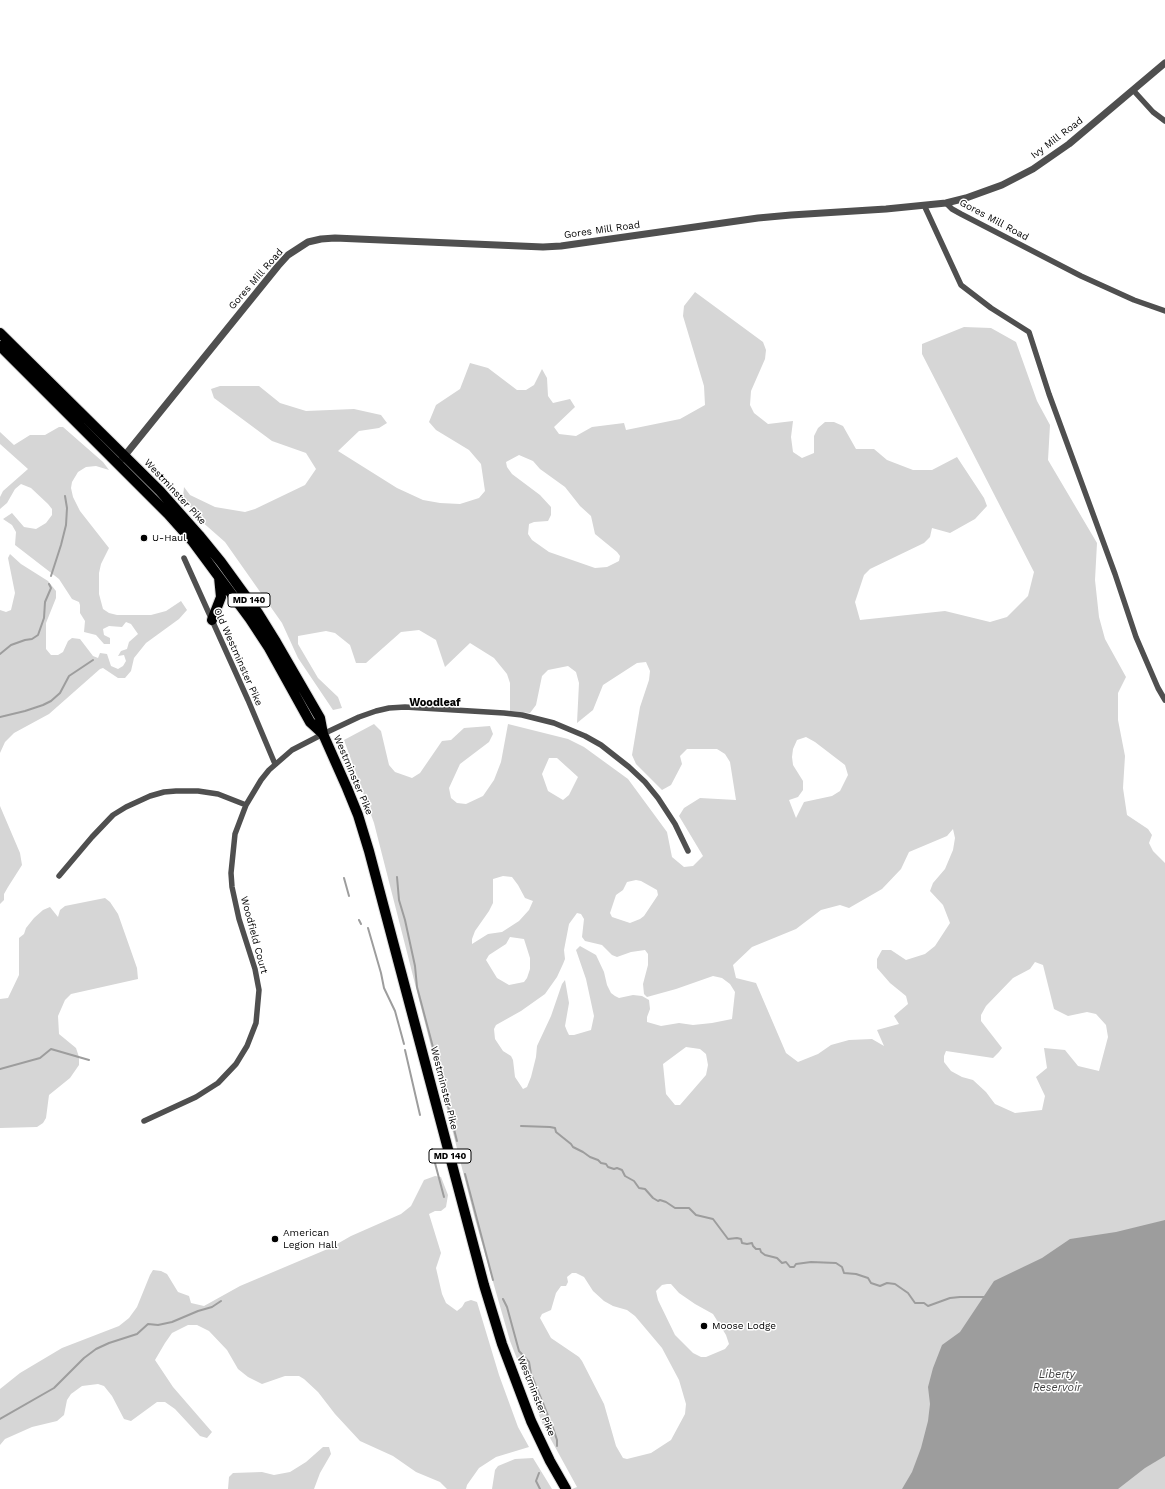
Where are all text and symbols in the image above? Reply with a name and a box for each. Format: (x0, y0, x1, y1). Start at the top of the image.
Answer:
street label: Ivy Mill Road (1029, 115, 1085, 161)
street label: Gores Mill Road (957, 197, 1031, 243)
street label: Gores Mill Road (563, 219, 641, 241)
street label: Gores Mill Road (226, 246, 286, 312)
street label: Westminster Pike (141, 457, 209, 527)
place label: U-Haul (152, 532, 186, 544)
marker: U-Haul (139, 533, 149, 543)
road number: MD 140 (228, 593, 270, 607)
street label: Old Westminster Pike (211, 606, 265, 708)
district label: Woodleaf (409, 696, 461, 710)
street label: Westminster Pike (331, 733, 375, 817)
street label: Woodfield Court (238, 895, 270, 975)
street label: Westminster Pike (428, 1045, 460, 1131)
road number: MD 140 (429, 1149, 471, 1163)
place label: American Legion Hall (283, 1227, 337, 1250)
marker: American Legion Hall (270, 1234, 280, 1244)
place label: Moose Lodge (712, 1320, 776, 1332)
marker: Moose Lodge (699, 1321, 709, 1331)
street label: Westminster Pike (514, 1354, 558, 1438)
water label: Liberty Reservoir (1033, 1368, 1081, 1394)

